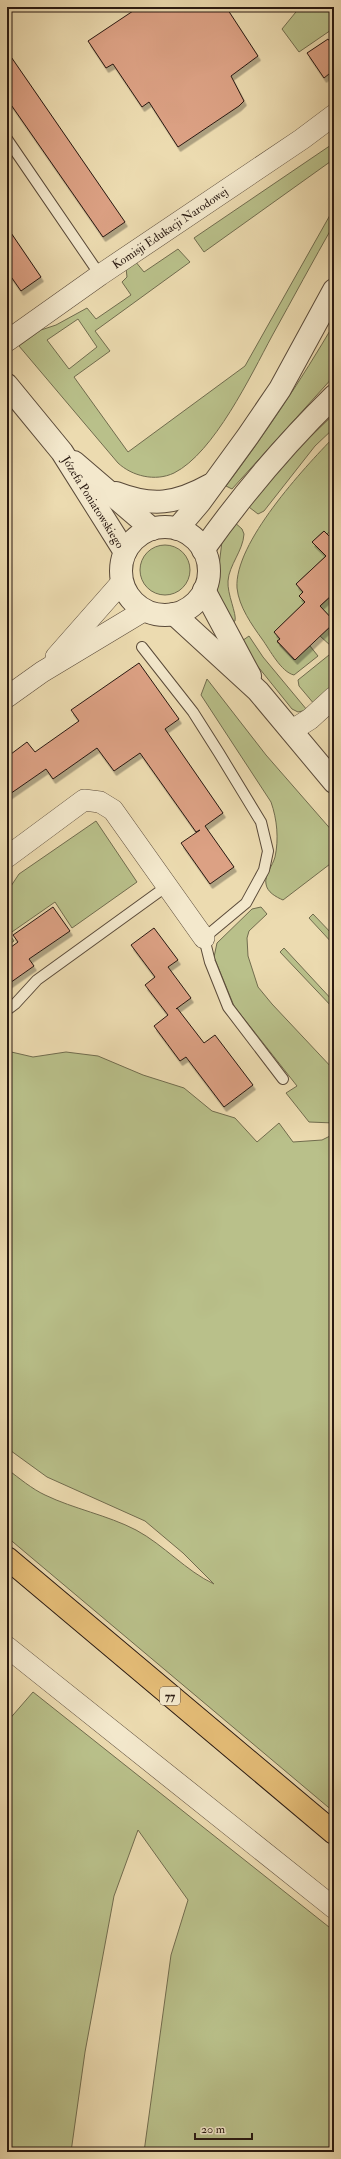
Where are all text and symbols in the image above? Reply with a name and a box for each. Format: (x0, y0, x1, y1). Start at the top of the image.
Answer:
street label: Komisji Edukacji Narodowej (110, 184, 231, 273)
street label: Józefa Poniatowskiego (58, 452, 127, 551)
road number: 77 (160, 1687, 180, 1705)
scale bar (195, 2115, 252, 2141)
text: 20 m (201, 2122, 226, 2137)

